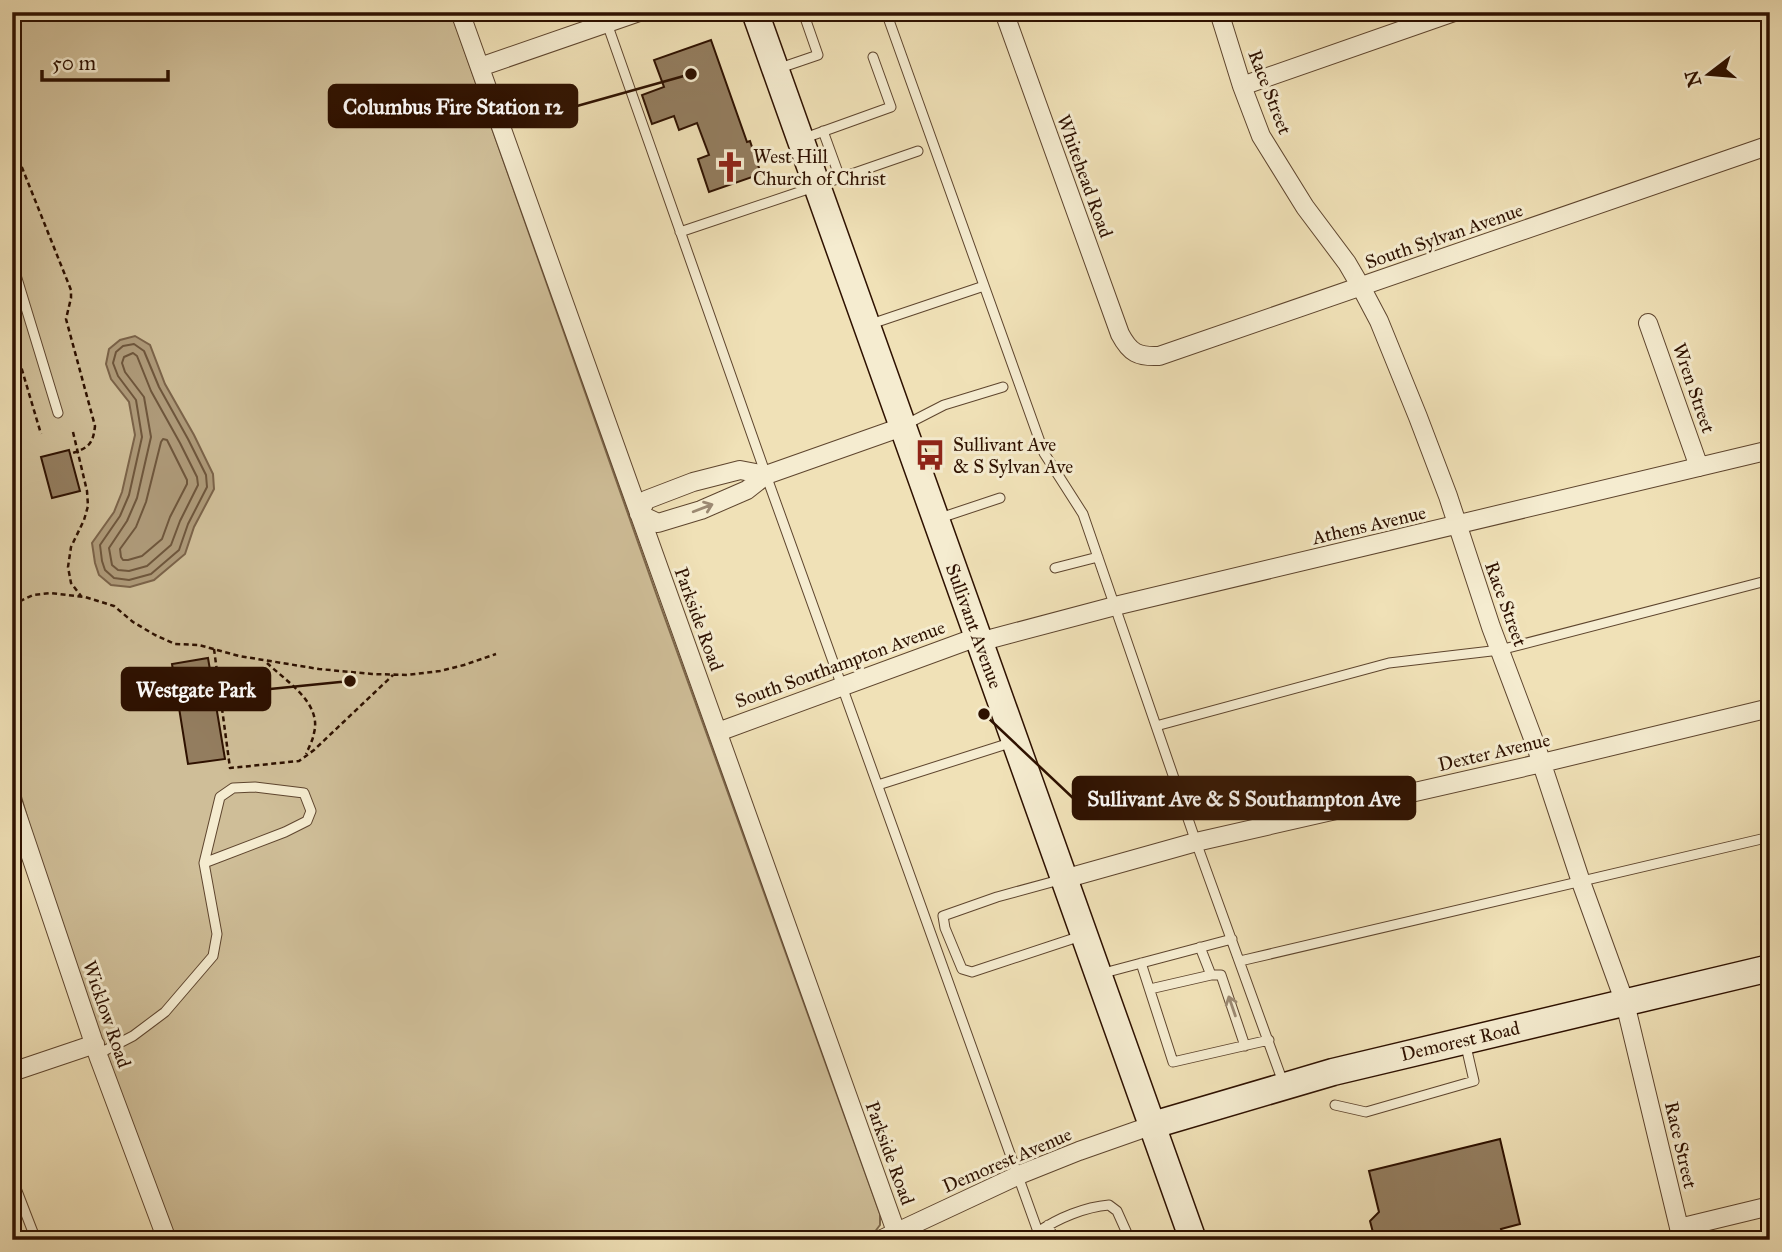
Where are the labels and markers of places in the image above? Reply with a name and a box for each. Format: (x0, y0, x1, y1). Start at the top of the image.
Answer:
callout: Columbus Fire Station 12 (329, 85, 577, 127)
place label: West Hill Church of Christ (753, 145, 886, 190)
church icon: West Hill Church of Christ (713, 150, 747, 184)
place label: Sullivant Ave & S Sylvan Ave (953, 433, 1073, 478)
bus stop icon: Sullivant Ave & S Sylvan Ave (913, 438, 947, 472)
callout: Westgate Park (122, 668, 270, 710)
callout: Sullivant Ave & S Southampton Ave (1073, 777, 1415, 819)

